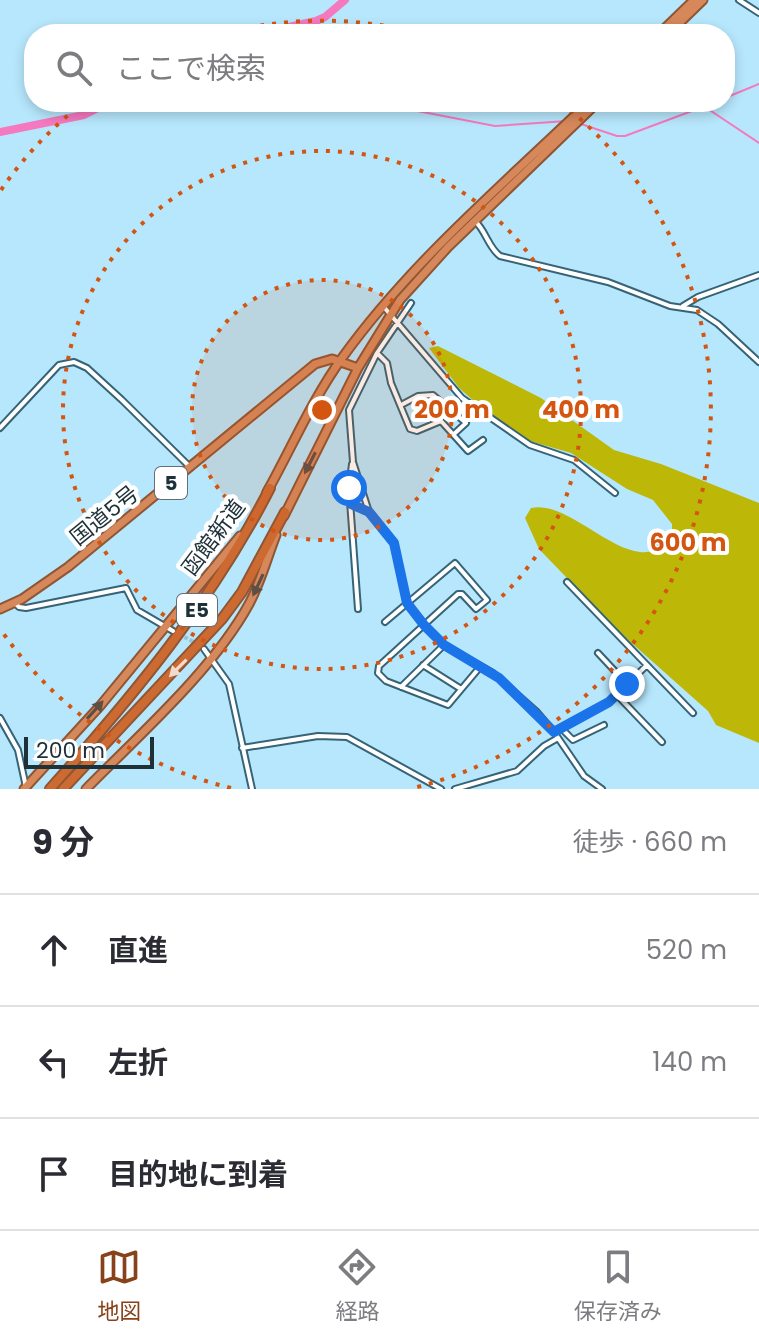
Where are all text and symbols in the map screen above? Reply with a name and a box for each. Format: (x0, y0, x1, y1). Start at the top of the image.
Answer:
search box (24, 24, 735, 112)
icon: search (52, 46, 96, 90)
text: ここで検索 (116, 47, 266, 90)
text: 200 m (414, 393, 490, 426)
text: 400 m (542, 393, 620, 426)
centre of rings (308, 396, 336, 424)
one-way arrow (303, 451, 317, 474)
road number: 5 (155, 467, 187, 499)
route start (331, 470, 367, 506)
street label: 国道5号 (64, 478, 145, 553)
street label: 函館新道 (175, 493, 252, 582)
text: 600 m (649, 526, 727, 559)
one-way arrow (251, 573, 265, 597)
road number: E5 (177, 594, 217, 626)
one-way arrow (170, 658, 188, 677)
route end (609, 666, 645, 702)
one-way arrow (86, 701, 104, 720)
scale bar (24, 733, 154, 769)
text: 200 m (36, 735, 105, 766)
text: 9 分 (32, 818, 94, 866)
text: 徒歩 · 660 m (573, 824, 727, 860)
icon: ahead (32, 928, 76, 972)
text: 直進 (108, 929, 168, 972)
text: 520 m (646, 932, 727, 968)
icon: left (32, 1040, 76, 1084)
text: 左折 (108, 1041, 168, 1084)
text: 140 m (652, 1044, 727, 1080)
icon: arrive (32, 1152, 76, 1196)
text: 目的地に到着 (108, 1153, 288, 1196)
tab: 地図 (97, 1245, 141, 1328)
tab: 経路 (335, 1245, 380, 1328)
tab: 保存済み (574, 1245, 662, 1328)

